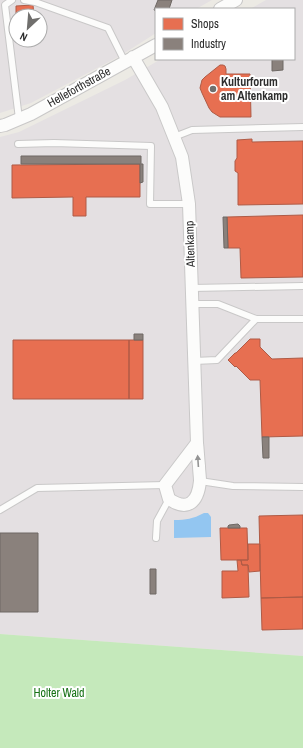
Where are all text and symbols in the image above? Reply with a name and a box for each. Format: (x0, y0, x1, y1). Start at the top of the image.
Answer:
north arrow (8, 8, 48, 48)
legend (155, 8, 295, 60)
text: Shops (191, 16, 219, 32)
text: N (18, 29, 30, 45)
text: Industry (191, 36, 226, 52)
street label: Helleforthstraße (45, 63, 113, 111)
place label: Kulturforum am Altenkamp (221, 74, 288, 104)
marker: Kulturforum am Altenkamp (208, 84, 218, 94)
street label: Altenkamp (181, 220, 199, 269)
one-way arrow (195, 455, 202, 467)
park label: Holter Wald (33, 685, 85, 701)

